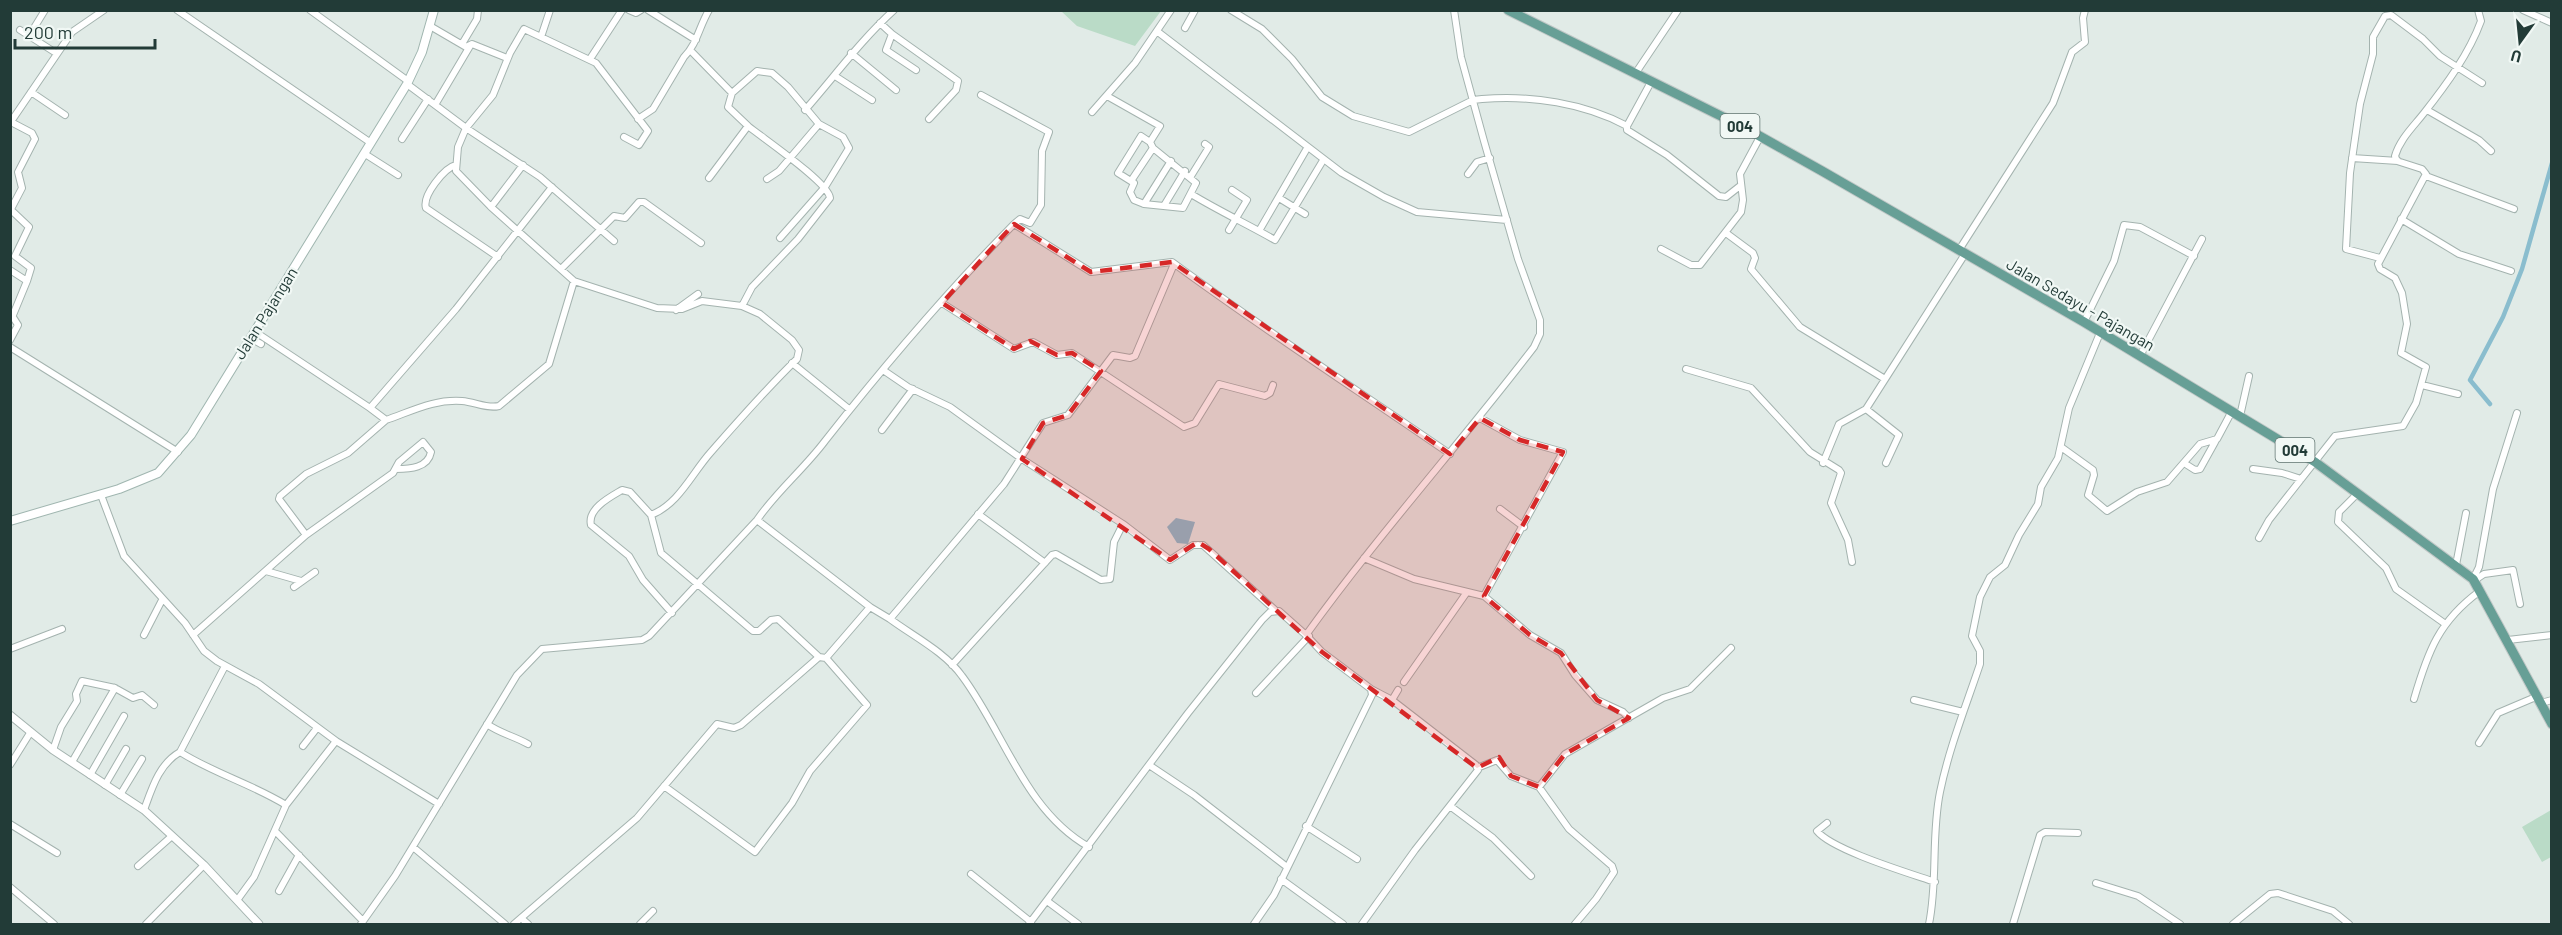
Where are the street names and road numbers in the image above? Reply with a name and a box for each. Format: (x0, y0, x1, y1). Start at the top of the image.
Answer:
road number: 004 (1720, 114, 1760, 138)
street label: Jalan Sedayu - Pajangan (2003, 254, 2159, 354)
street label: Jalan Pajangan (229, 264, 301, 362)
road number: 004 (2276, 438, 2314, 462)

